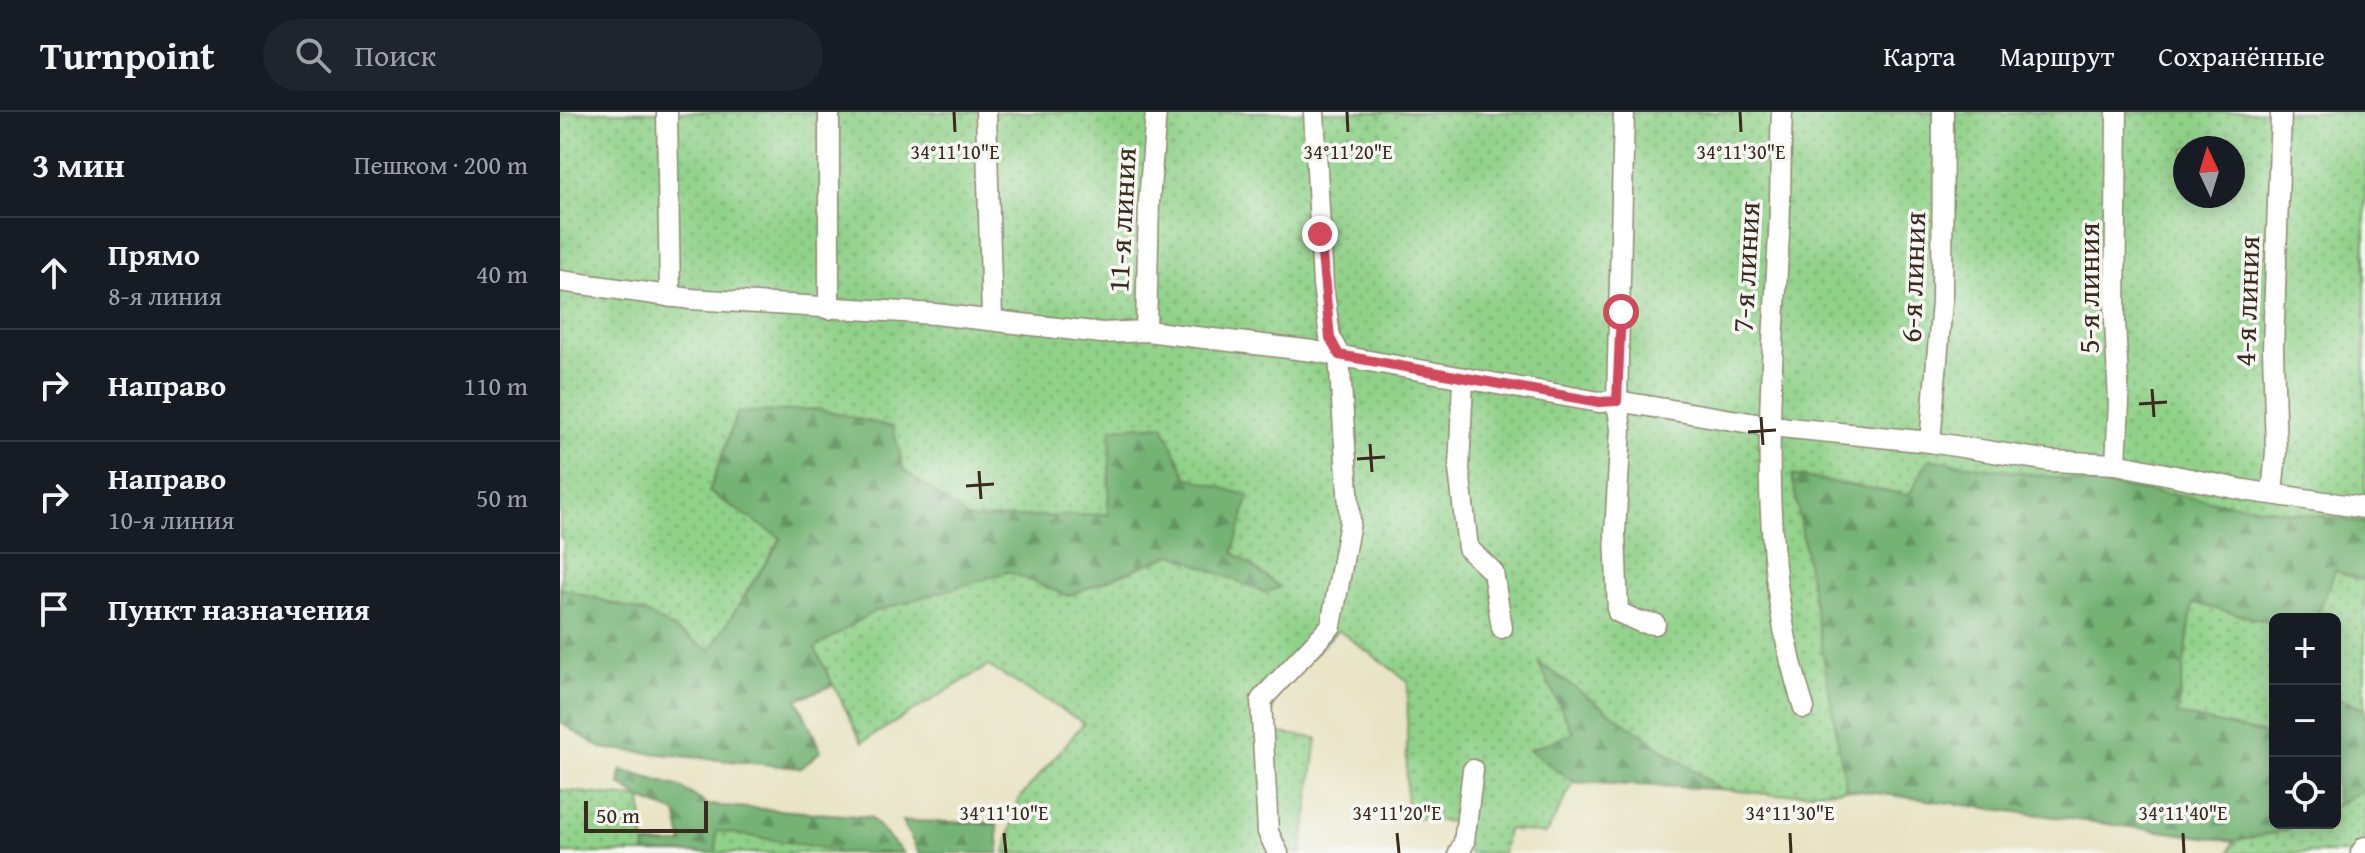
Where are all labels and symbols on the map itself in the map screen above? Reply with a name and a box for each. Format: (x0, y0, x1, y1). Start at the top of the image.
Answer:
north arrow (2173, 136, 2245, 208)
text: 34°11'10"E (911, 137, 999, 166)
text: 34°11'20"E (1304, 137, 1392, 166)
text: 34°11'30"E (1697, 137, 1785, 166)
street label: 11-я линия (1095, 146, 1147, 294)
street label: 7-я линия (1720, 200, 1770, 334)
street label: 6-я линия (1888, 211, 1936, 343)
route end (1302, 216, 1338, 252)
street label: 5-я линия (2066, 222, 2110, 354)
street label: 4-я линия (2222, 235, 2270, 367)
route start (1603, 294, 1639, 330)
scale bar (584, 797, 708, 833)
text: 34°11'10"E (960, 798, 1048, 827)
text: 34°11'20"E (1353, 798, 1441, 827)
text: 34°11'30"E (1746, 798, 1834, 827)
text: 34°11'40"E (2139, 798, 2227, 827)

